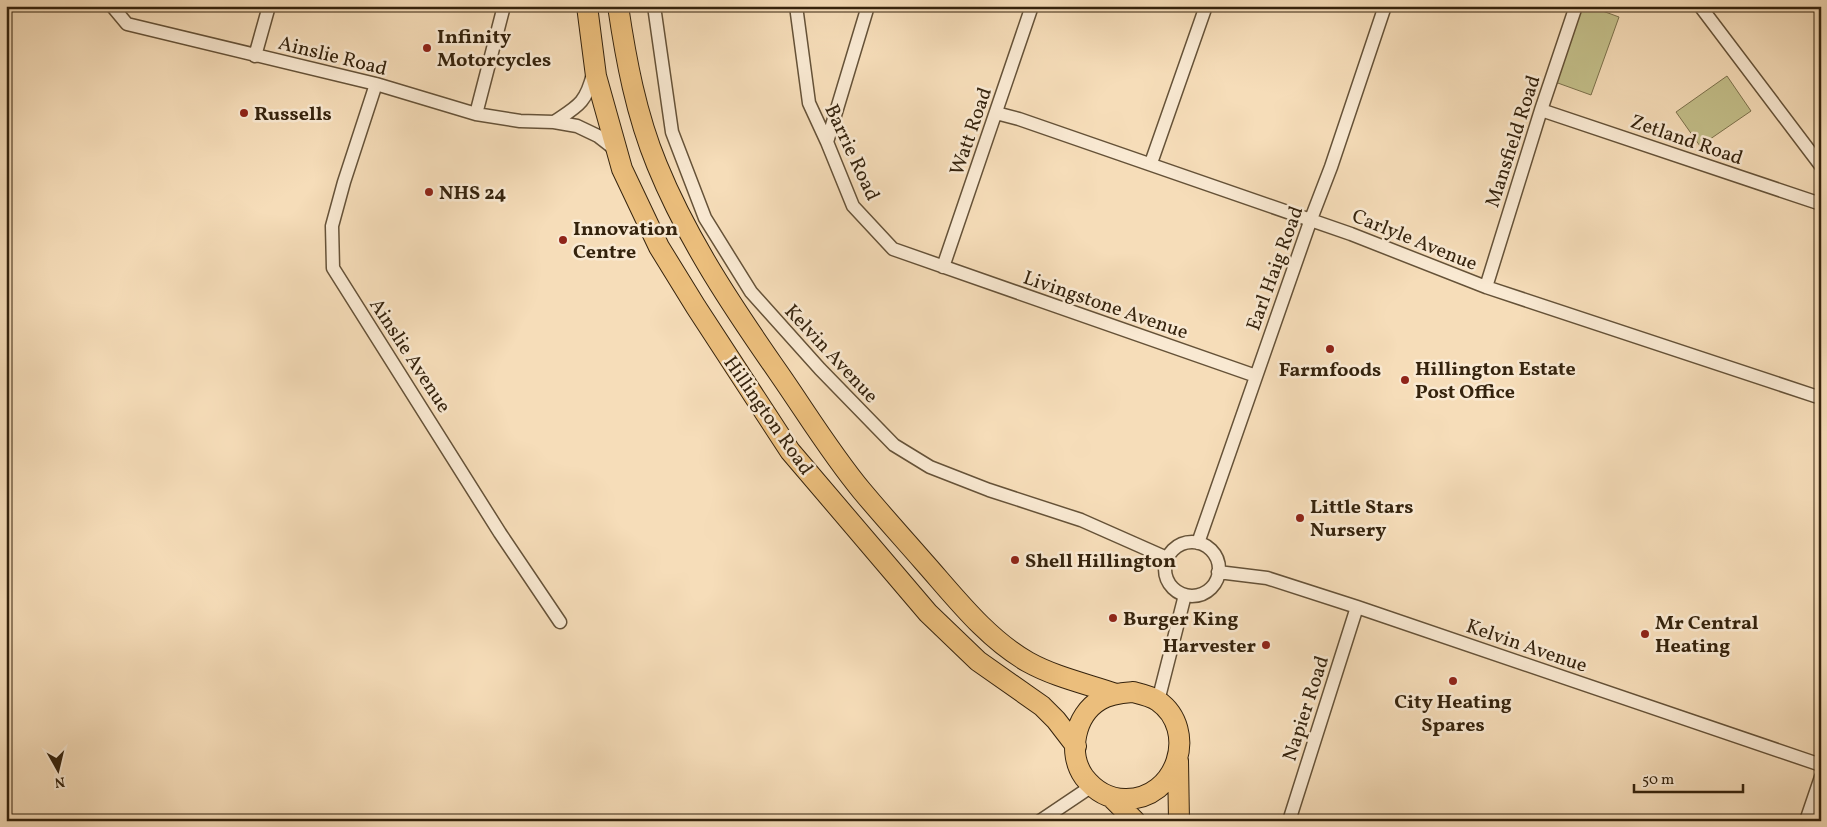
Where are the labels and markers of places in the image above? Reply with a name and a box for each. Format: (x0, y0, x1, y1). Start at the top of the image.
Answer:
place label: Infinity Motorcycles (437, 24, 551, 75)
marker: Infinity Motorcycles (421, 42, 433, 54)
place label: Russells (254, 101, 332, 129)
marker: Russells (238, 107, 250, 119)
place label: NHS 24 (439, 180, 507, 208)
marker: NHS 24 (423, 186, 435, 198)
place label: Innovation Centre (573, 216, 678, 267)
marker: Innovation Centre (557, 234, 569, 246)
marker: Farmfoods (1324, 343, 1336, 355)
place label: Hillington Estate Post Office (1415, 356, 1576, 407)
place label: Farmfoods (1279, 357, 1381, 385)
marker: Hillington Estate Post Office (1399, 374, 1411, 386)
place label: Little Stars Nursery (1310, 494, 1413, 545)
marker: Little Stars Nursery (1294, 512, 1306, 524)
place label: Shell Hillington (1025, 548, 1176, 576)
marker: Shell Hillington (1009, 554, 1021, 566)
place label: Burger King (1123, 606, 1239, 634)
place label: Mr Central Heating (1655, 610, 1759, 661)
marker: Burger King (1107, 612, 1119, 624)
marker: Mr Central Heating (1639, 628, 1651, 640)
place label: Harvester (1163, 633, 1256, 661)
marker: Harvester (1260, 639, 1272, 651)
marker: City Heating Spares (1447, 675, 1459, 687)
place label: City Heating Spares (1394, 689, 1512, 740)

